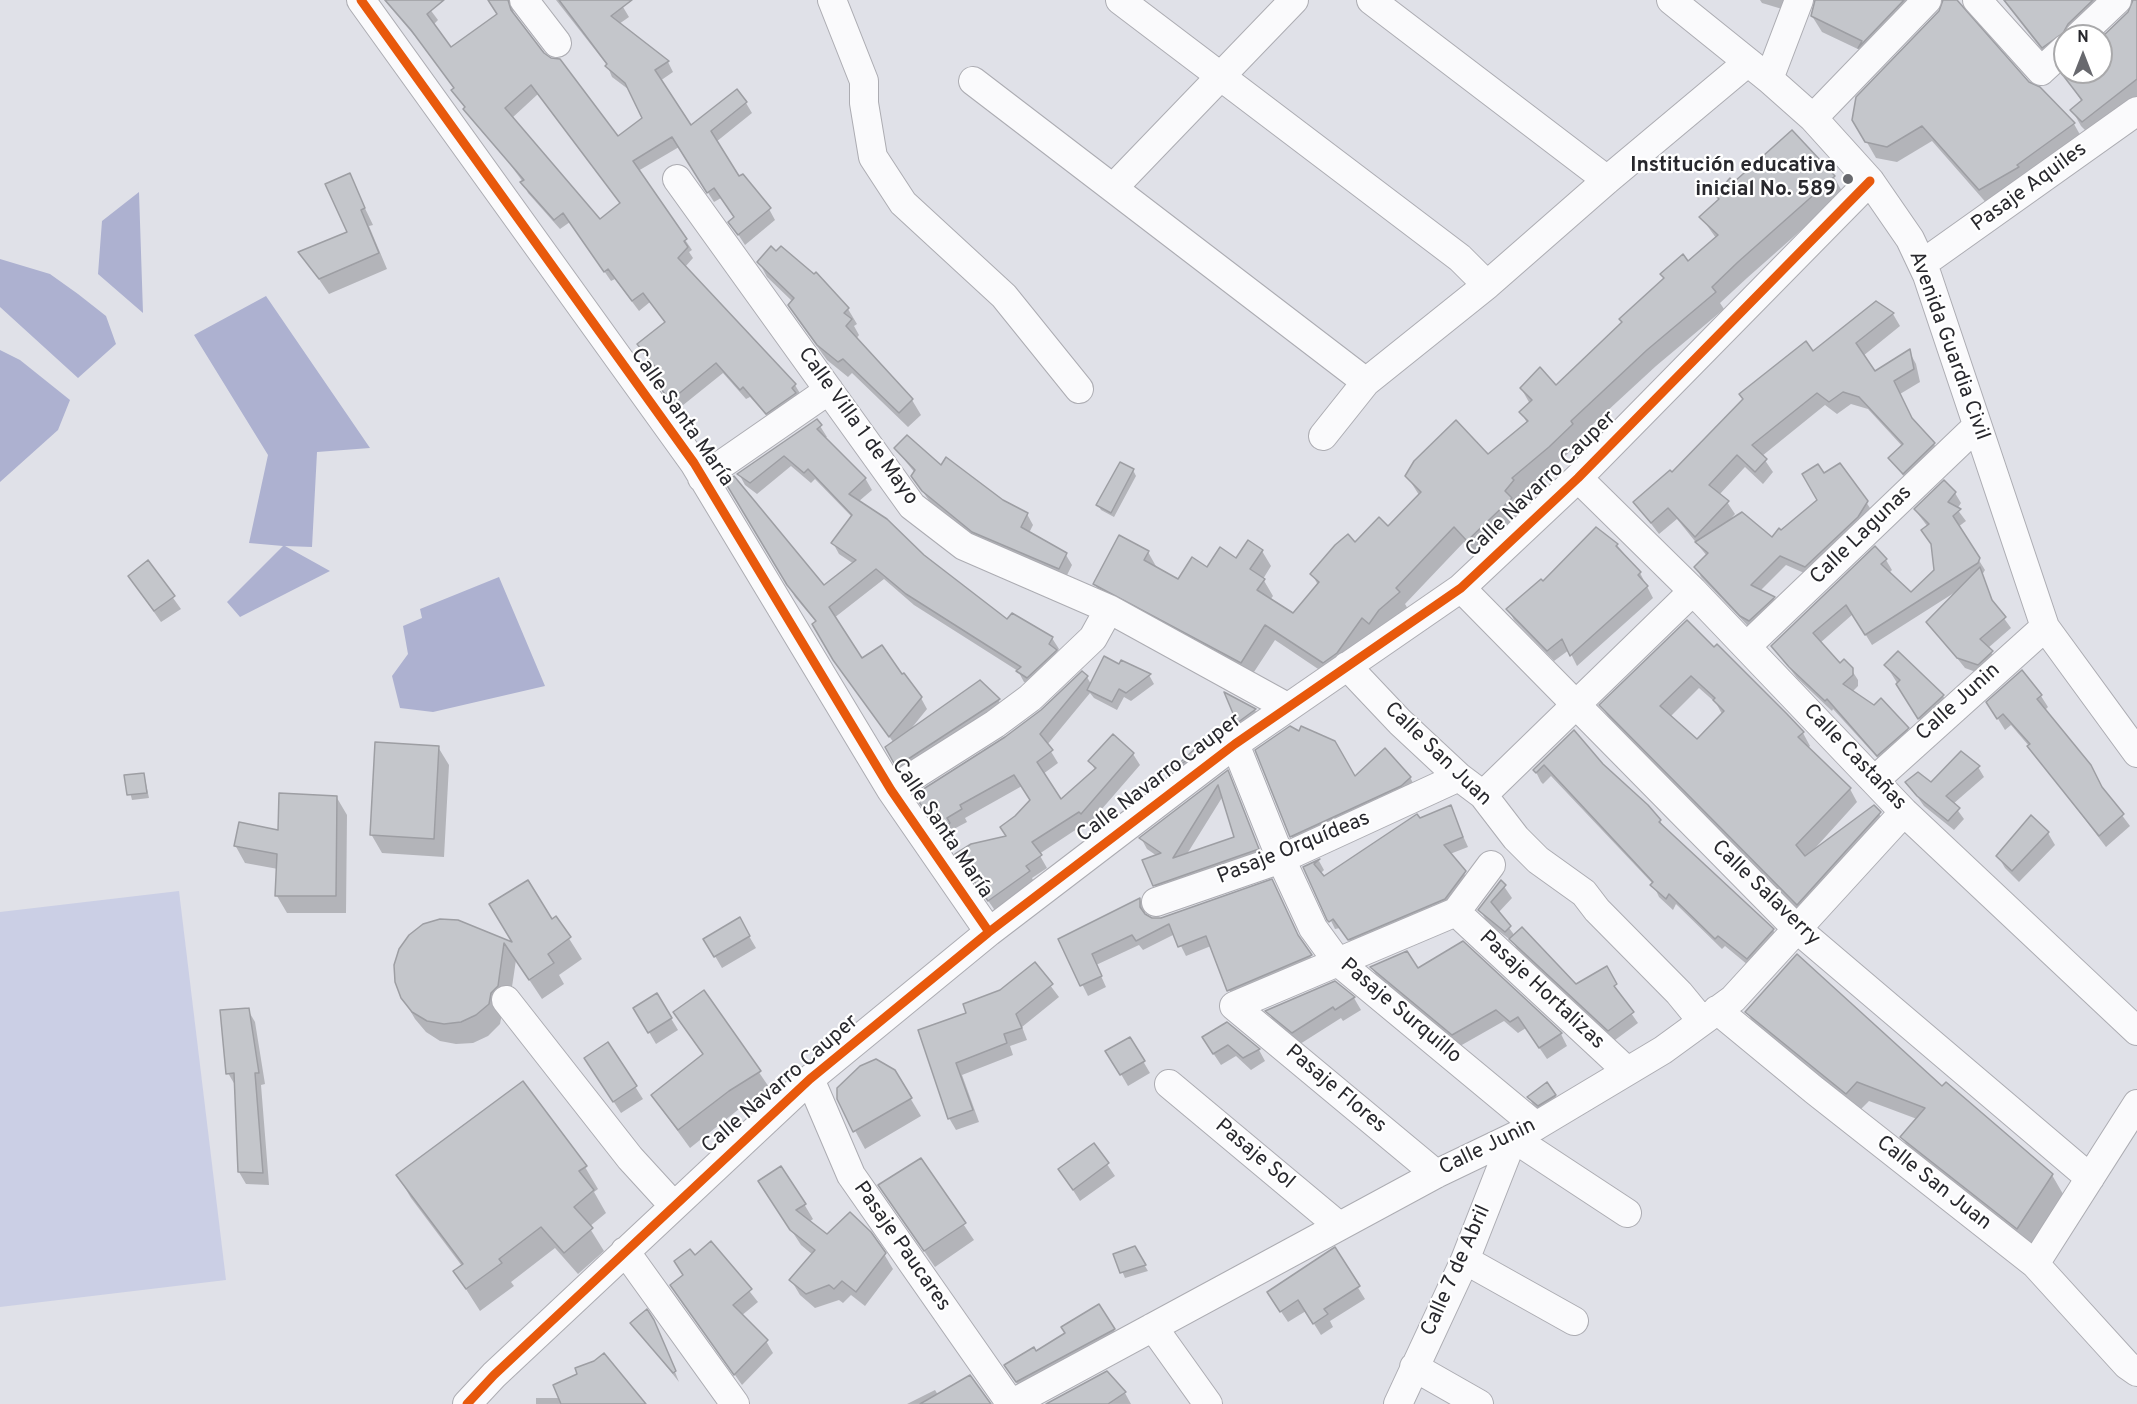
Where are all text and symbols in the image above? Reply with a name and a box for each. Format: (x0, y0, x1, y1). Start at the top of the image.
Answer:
north arrow (2053, 24, 2113, 84)
text: N (2077, 28, 2089, 48)
street label: Pasaje Aquiles (1967, 138, 2093, 238)
place label: Institución educativa inicial No. 589 (1630, 154, 1836, 204)
marker: Institución educativa inicial No. 589 (1841, 172, 1855, 186)
street label: Avenida Guardia Civil (1902, 248, 1994, 444)
street label: Calle Villa 1 de Mayo (791, 343, 923, 511)
street label: Calle Santa María (624, 344, 738, 492)
street label: Calle Navarro Cauper (1461, 407, 1623, 563)
street label: Calle Lagunas (1806, 481, 1918, 591)
street label: Calle Junin (1912, 659, 2006, 747)
street label: Calle San Juan (1378, 698, 1496, 812)
street label: Calle Castañas (1797, 700, 1911, 816)
street label: Calle Navarro Cauper (1073, 709, 1247, 849)
street label: Calle Santa María (885, 754, 997, 904)
street label: Pasaje Orquídeas (1214, 807, 1374, 891)
street label: Calle Salaverry (1705, 836, 1825, 952)
street label: Pasaje Hortalizas (1473, 926, 1609, 1056)
street label: Pasaje Surquillo (1334, 954, 1466, 1070)
street label: Calle Navarro Cauper (697, 1010, 865, 1160)
street label: Pasaje Flores (1279, 1040, 1391, 1140)
street label: Pasaje Sol (1209, 1114, 1299, 1196)
street label: Calle Junin (1436, 1114, 1540, 1182)
street label: Calle San Juan (1870, 1131, 1996, 1237)
street label: Pasaje Paucares (847, 1177, 955, 1317)
street label: Calle 7 de Abril (1417, 1202, 1497, 1340)

